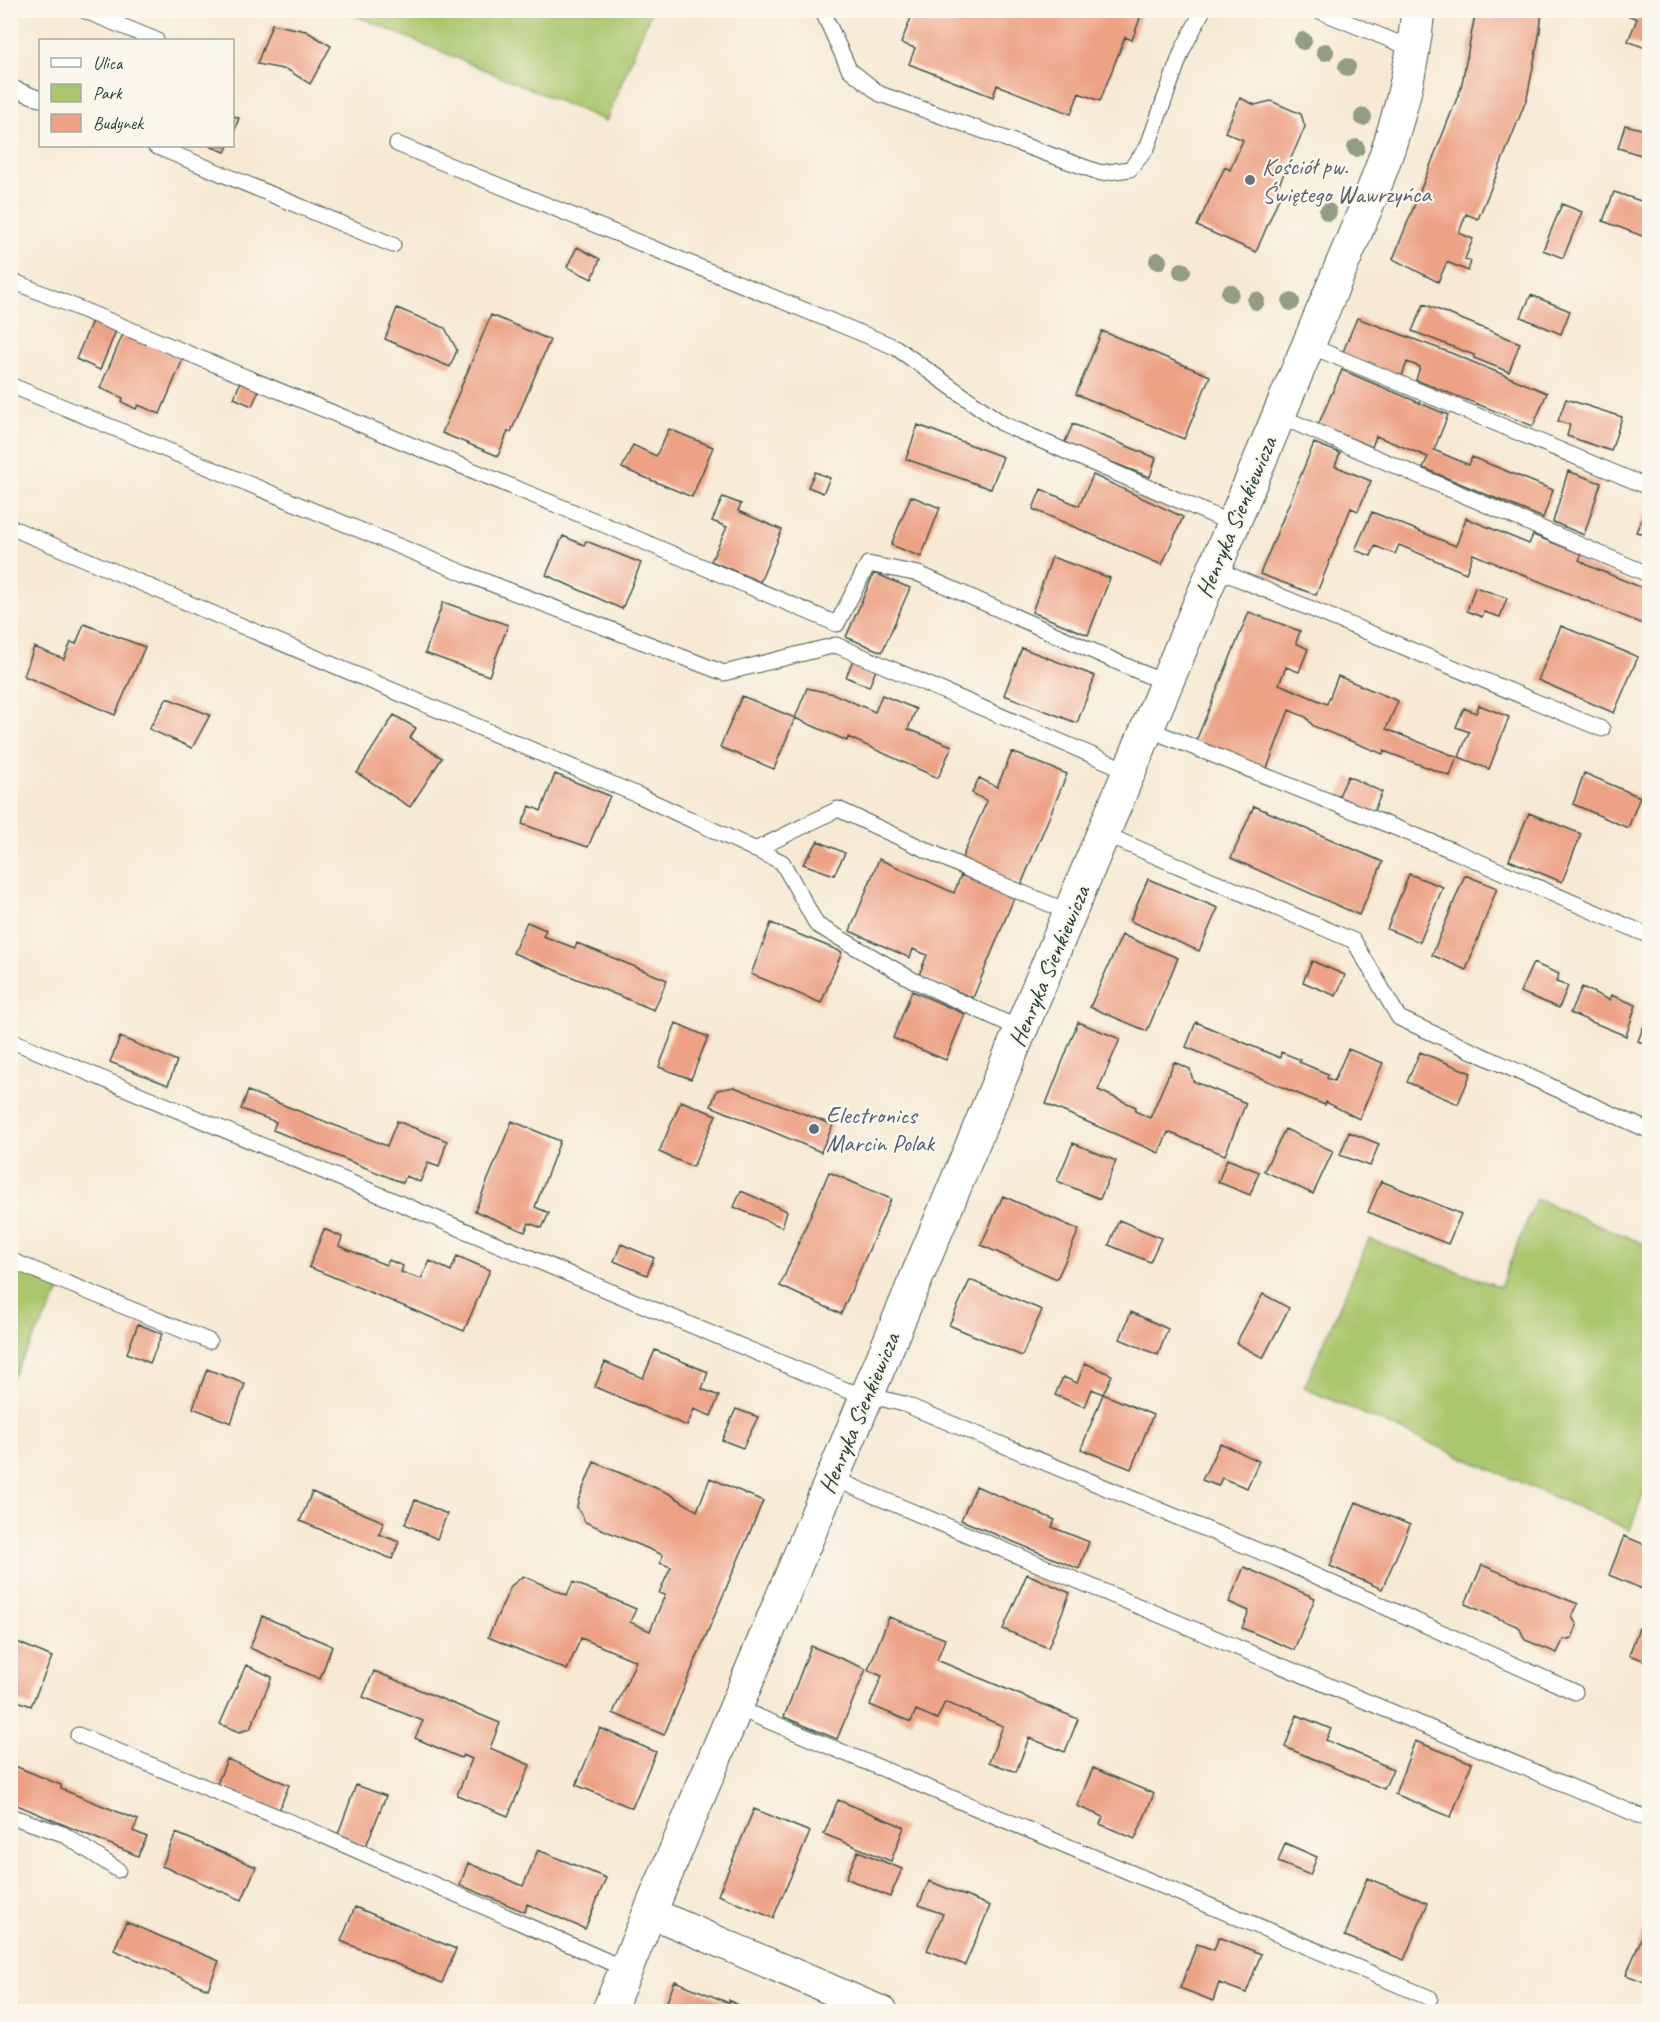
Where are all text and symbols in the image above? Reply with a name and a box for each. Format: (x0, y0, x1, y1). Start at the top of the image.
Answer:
legend (39, 39, 234, 147)
text: Ulica (93, 52, 124, 74)
text: Park (93, 82, 123, 104)
text: Budynek (93, 112, 144, 134)
place label: Kościół pw. Świętego Wawrzyńca (1262, 151, 1432, 209)
marker: Kościół pw. Świętego Wawrzyńca (1243, 173, 1257, 187)
street label: Henryka Sienkiewicza (1189, 431, 1284, 602)
street label: Henryka Sienkiewicza (1002, 880, 1097, 1051)
place label: Electronics Marcin Polak (826, 1100, 936, 1158)
marker: Electronics Marcin Polak (807, 1122, 821, 1136)
street label: Henryka Sienkiewicza (812, 1327, 907, 1498)

